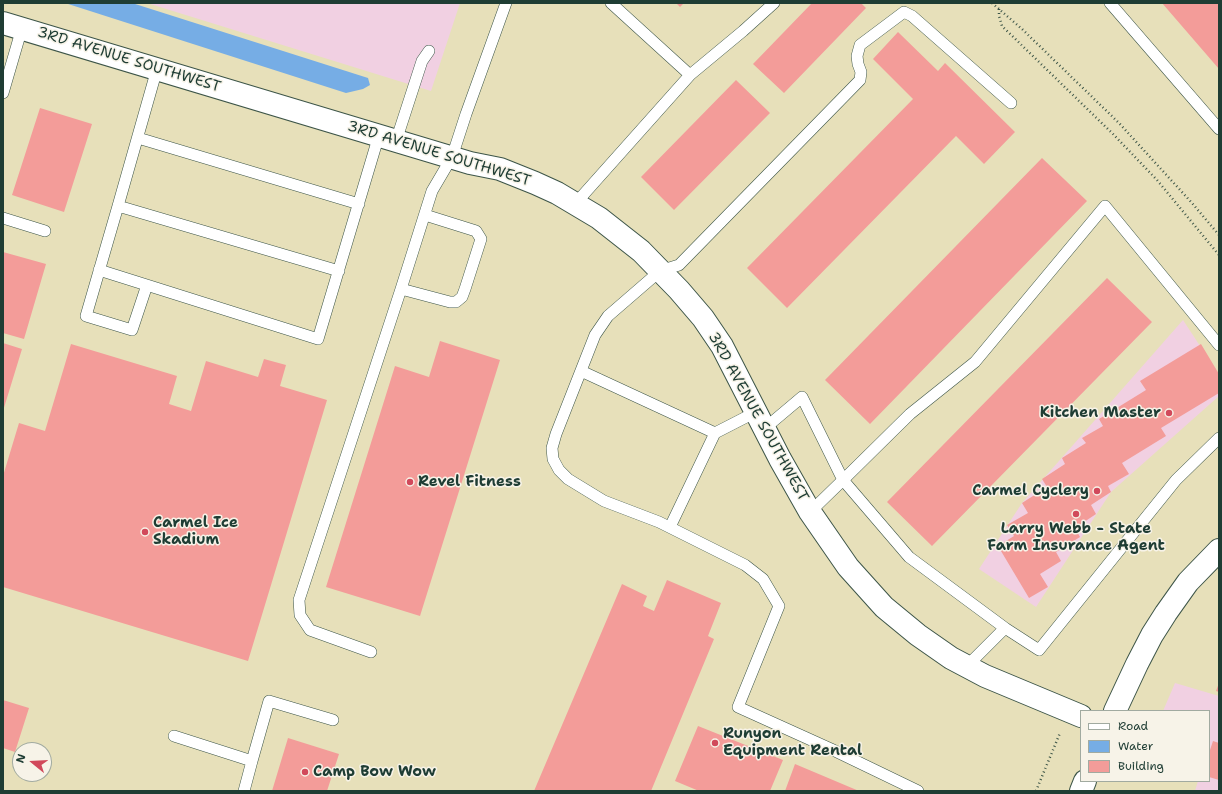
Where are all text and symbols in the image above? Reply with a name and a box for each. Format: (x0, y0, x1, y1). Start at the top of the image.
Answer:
street label: 3RD AVENUE SOUTHWEST (35, 23, 223, 97)
street label: 3RD AVENUE SOUTHWEST (345, 117, 533, 191)
street label: 3RD AVENUE SOUTHWEST (704, 329, 812, 505)
place label: Kitchen Master (1040, 404, 1161, 422)
marker: Kitchen Master (1164, 408, 1174, 418)
place label: Revel Fitness (418, 473, 521, 491)
marker: Revel Fitness (405, 477, 415, 487)
place label: Carmel Cyclery (972, 482, 1089, 500)
marker: Carmel Cyclery (1092, 486, 1102, 496)
marker: Larry Webb - State Farm Insurance Agent (1071, 509, 1081, 519)
place label: Carmel Ice Skadium (153, 514, 238, 549)
place label: Larry Webb - State Farm Insurance Agent (987, 520, 1165, 555)
marker: Carmel Ice Skadium (140, 527, 150, 537)
legend (1080, 710, 1210, 782)
text: Road (1118, 718, 1148, 734)
place label: Runyon Equipment Rental (723, 725, 862, 760)
marker: Runyon Equipment Rental (710, 738, 720, 748)
text: Water (1118, 738, 1153, 754)
north arrow (12, 742, 52, 782)
text: N (13, 752, 30, 765)
text: Building (1118, 758, 1164, 774)
place label: Camp Bow Wow (313, 763, 436, 781)
marker: Camp Bow Wow (300, 767, 310, 777)

